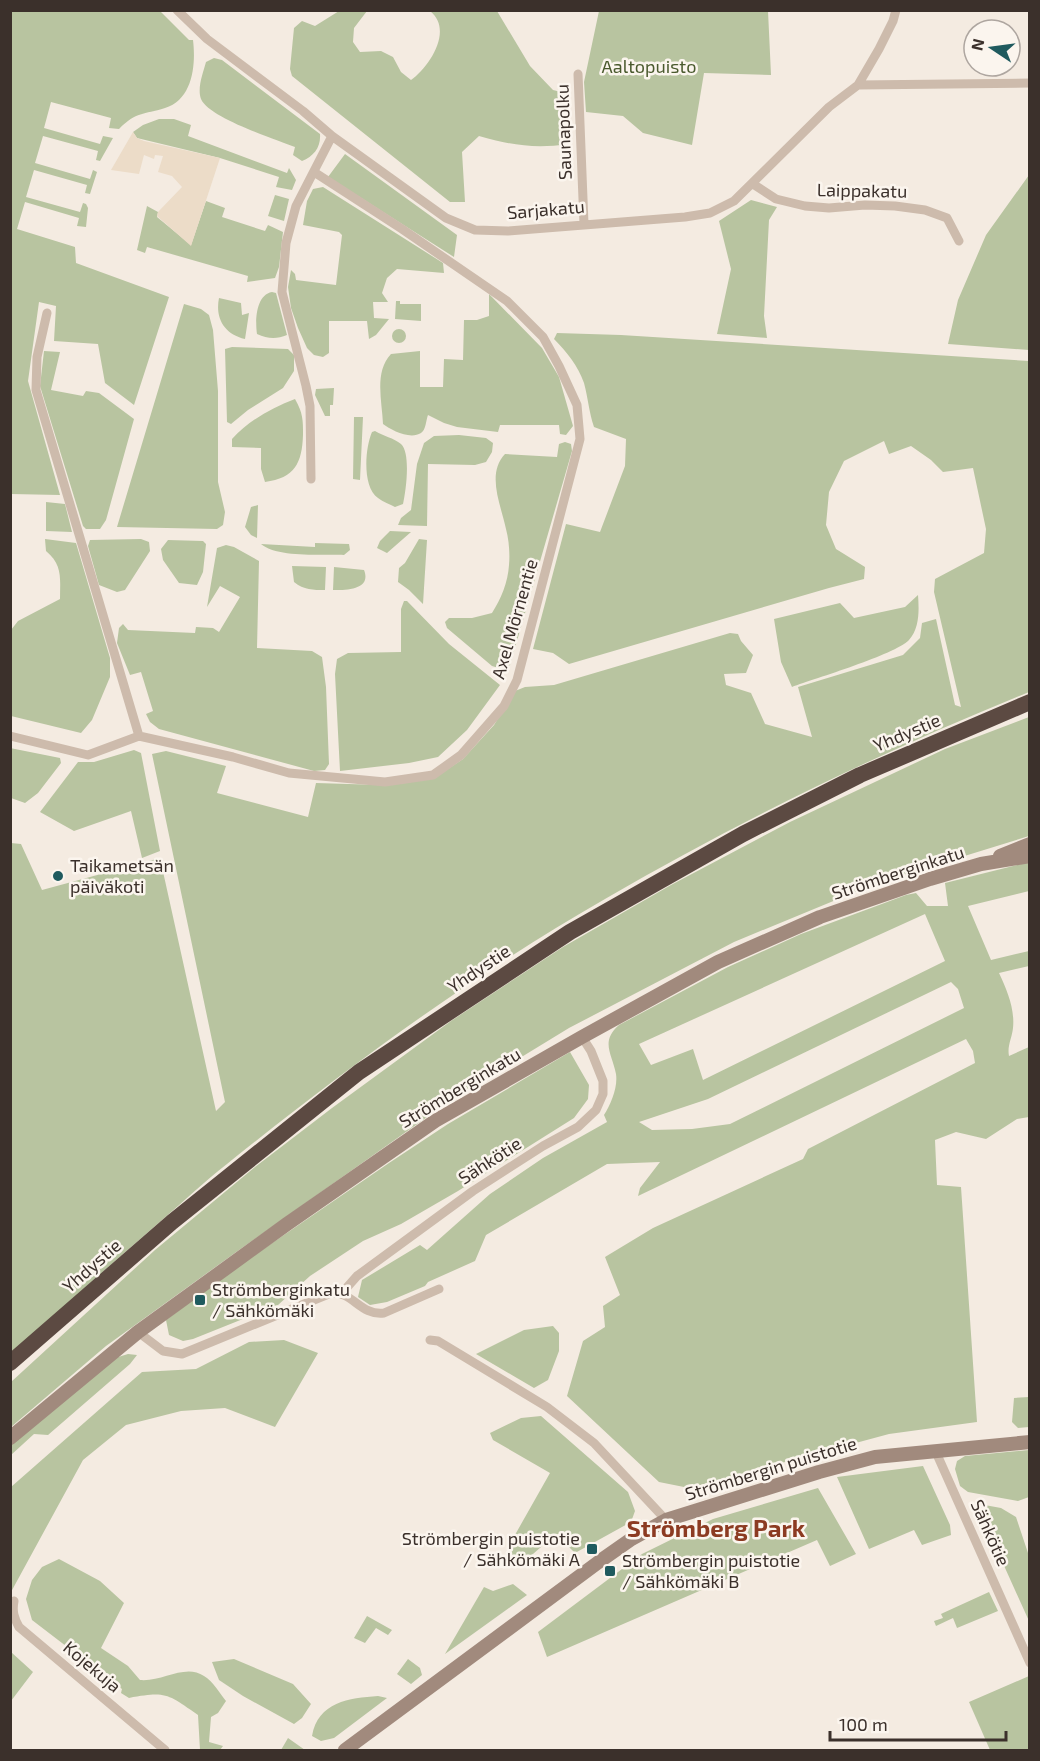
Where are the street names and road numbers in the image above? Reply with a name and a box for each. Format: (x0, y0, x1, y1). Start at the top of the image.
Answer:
street label: Saunapolku (550, 84, 576, 180)
street label: Laippakatu (817, 178, 907, 202)
street label: Sarjakatu (506, 195, 586, 223)
street label: Axel Mörnentie (486, 556, 542, 681)
street label: Yhdystie (870, 708, 943, 756)
street label: Strömberginkatu (829, 840, 967, 904)
street label: Yhdystie (443, 939, 514, 997)
street label: Strömberginkatu (395, 1042, 524, 1132)
street label: Sähkötie (454, 1132, 525, 1189)
street label: Yhdystie (57, 1234, 125, 1297)
street label: Strömbergin puistotie (682, 1431, 859, 1505)
street label: Sähkötie (967, 1496, 1015, 1569)
street label: Kojekuja (59, 1636, 126, 1697)

